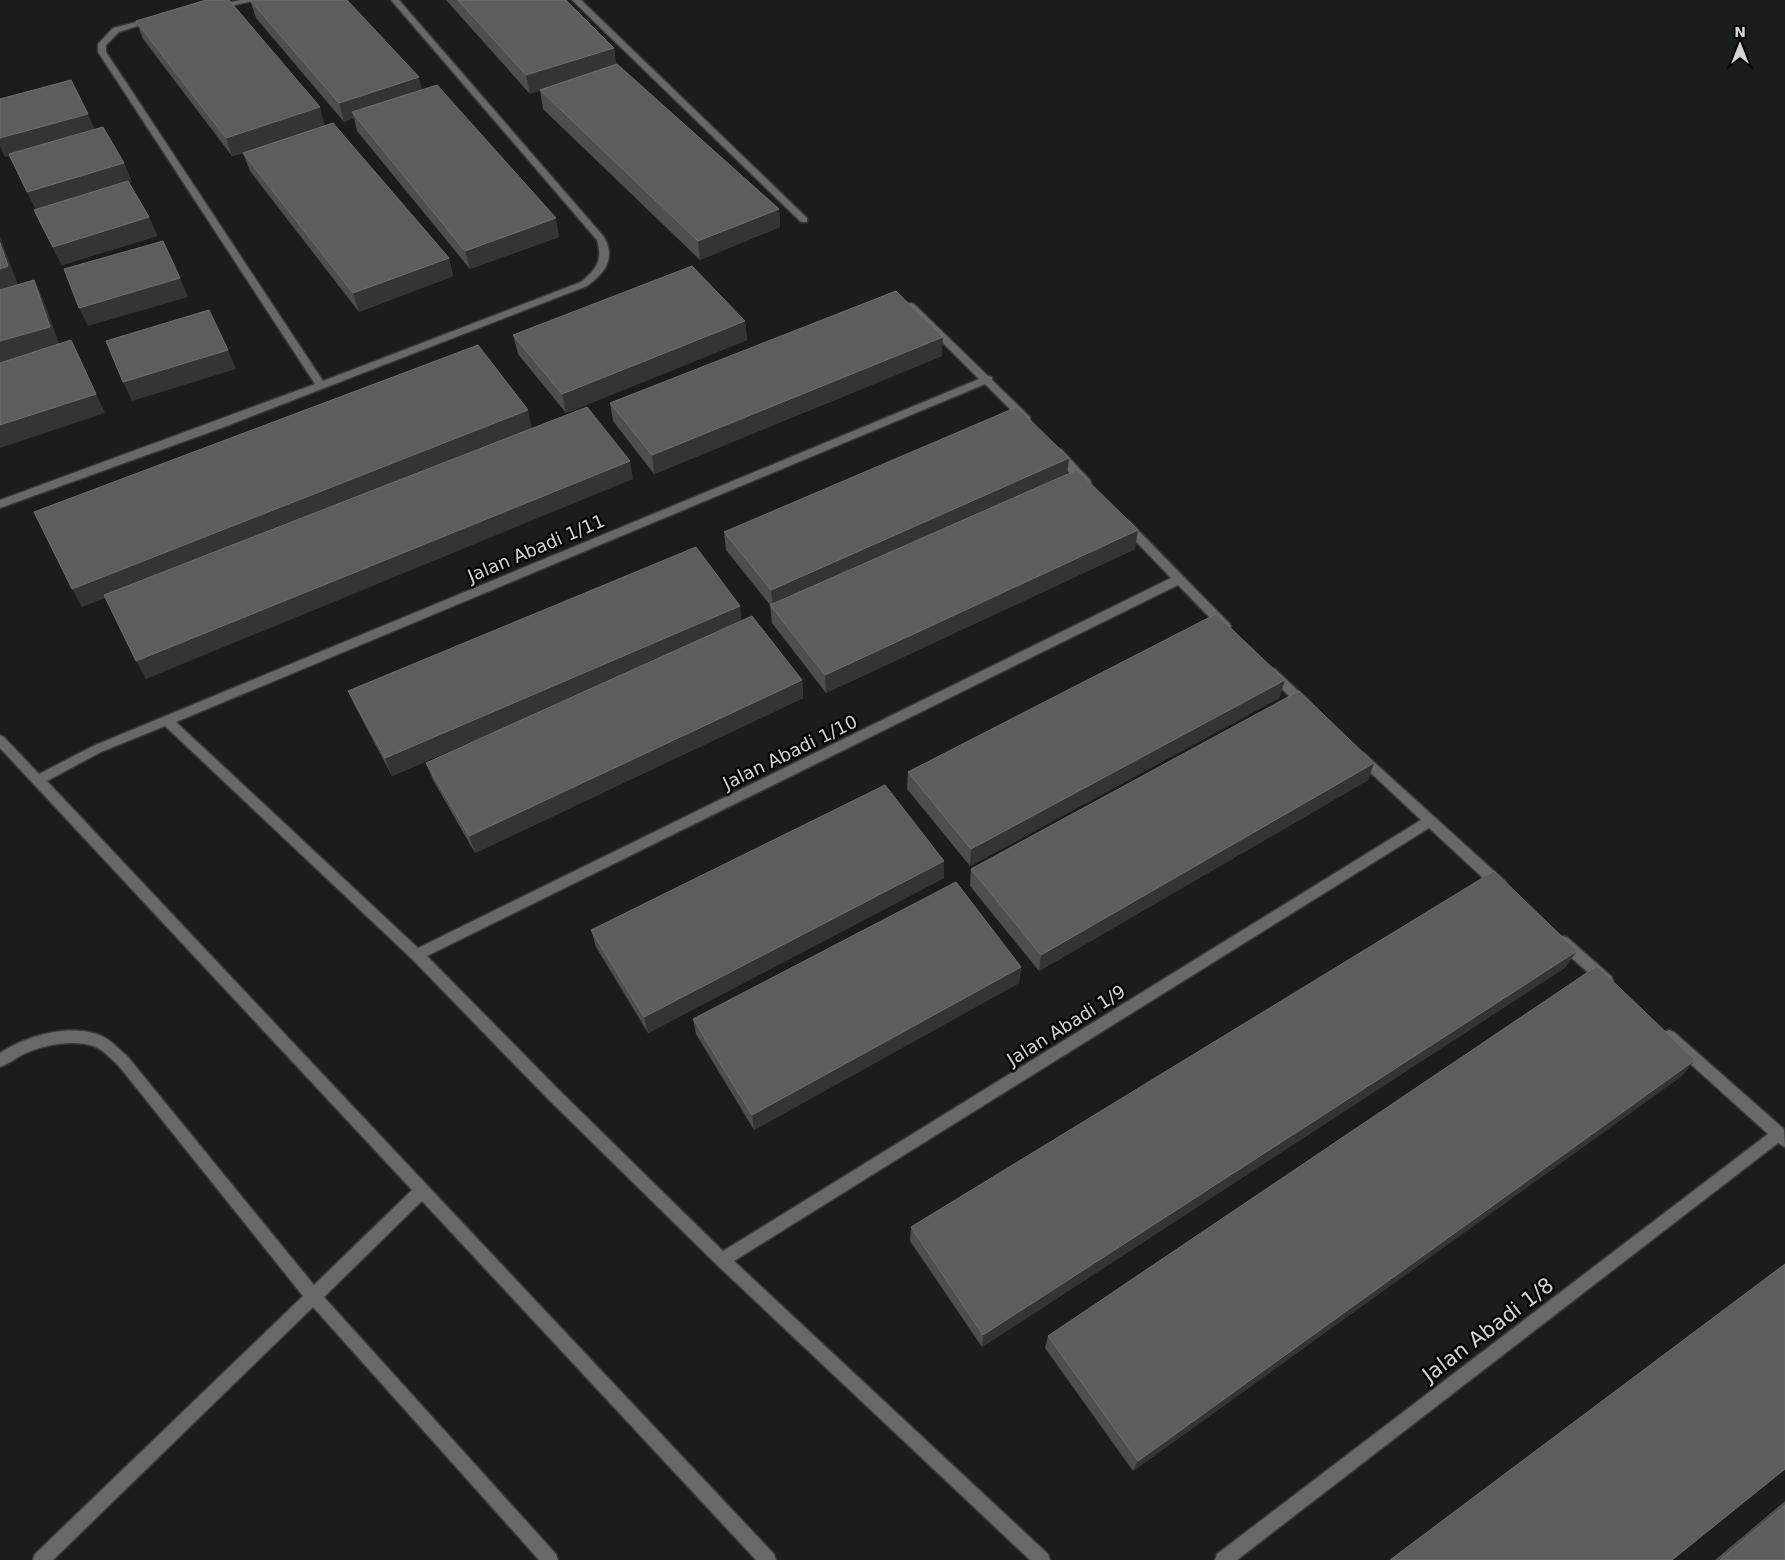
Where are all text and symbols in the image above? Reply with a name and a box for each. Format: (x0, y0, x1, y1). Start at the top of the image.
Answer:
north arrow (1715, 20, 1765, 70)
text: N (1734, 24, 1746, 40)
street label: Jalan Abadi 1/11 (463, 510, 608, 587)
street label: Jalan Abadi 1/10 (719, 710, 861, 794)
street label: Jalan Abadi 1/9 (1002, 980, 1129, 1070)
street label: Jalan Abadi 1/8 (1416, 1273, 1558, 1388)

